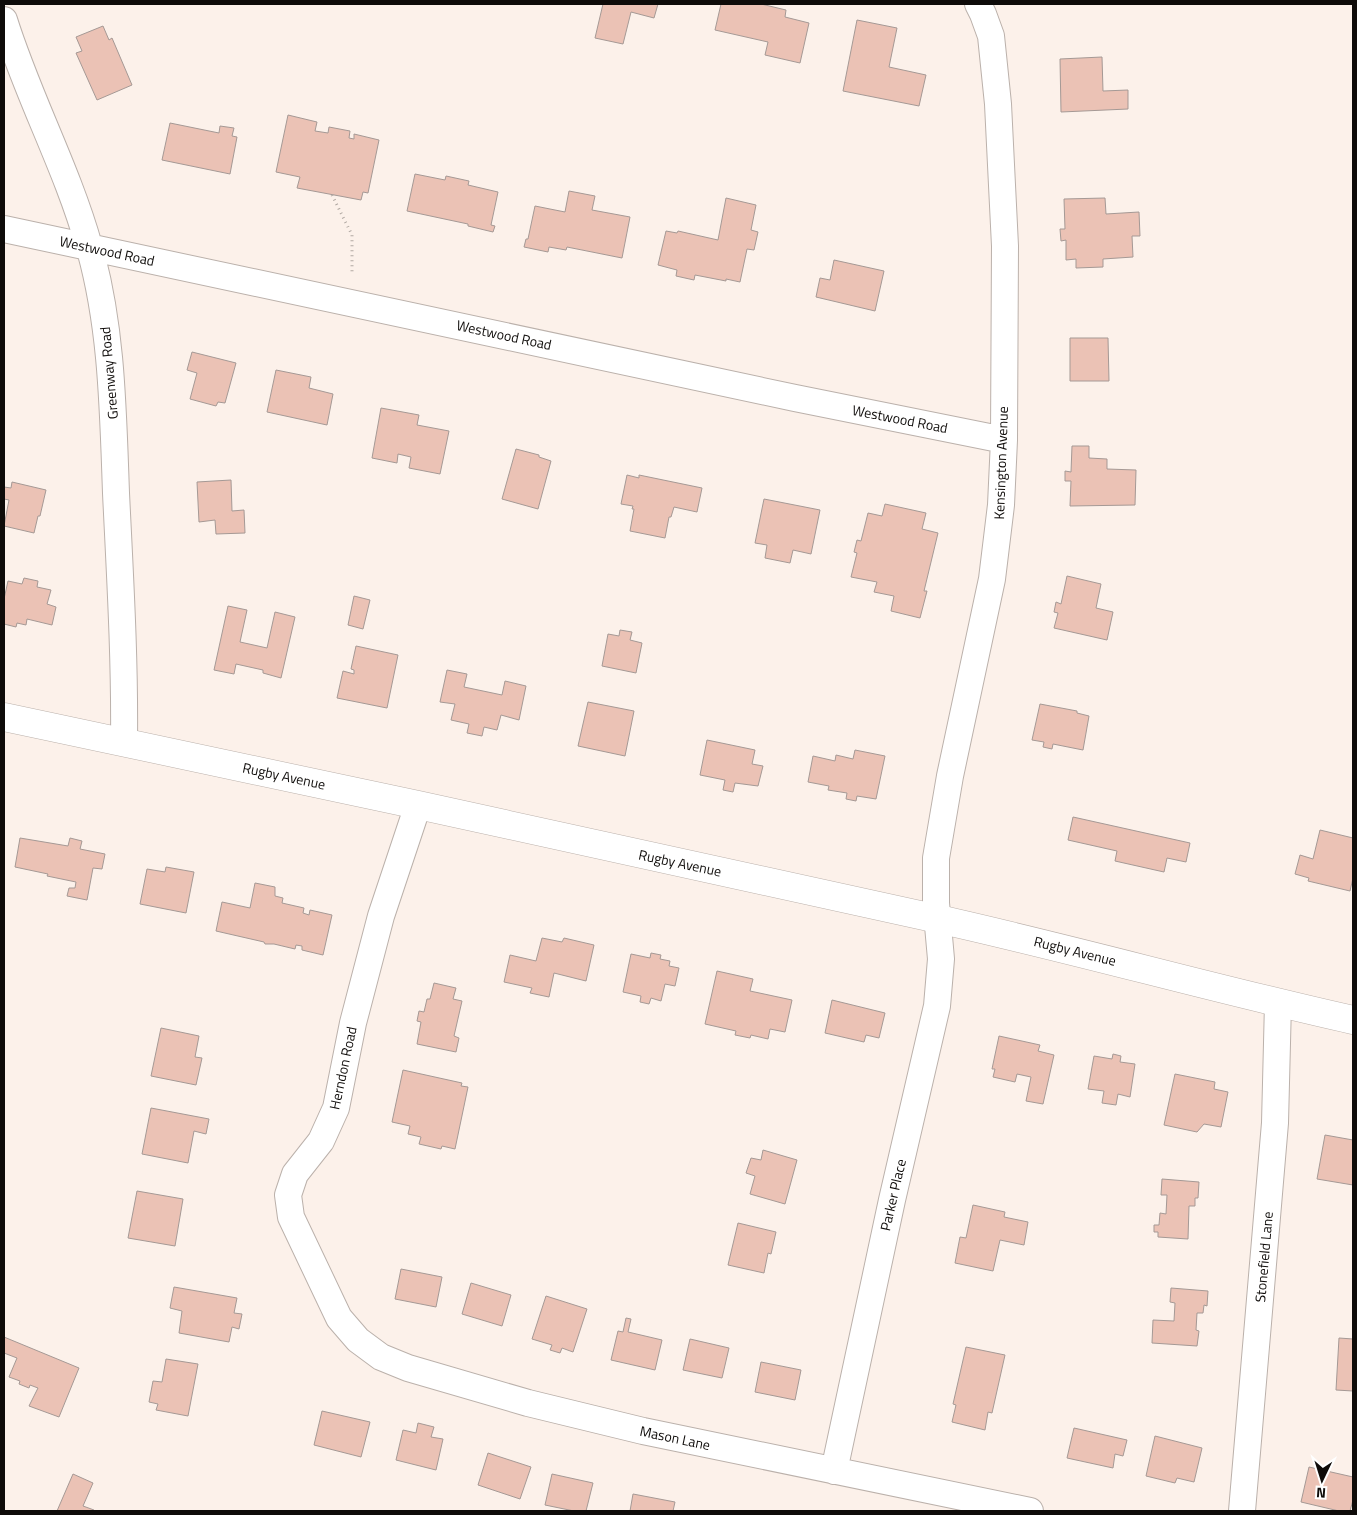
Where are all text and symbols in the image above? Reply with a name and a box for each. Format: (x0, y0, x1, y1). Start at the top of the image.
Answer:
street label: Westwood Road (58, 230, 157, 271)
street label: Westwood Road (455, 314, 554, 355)
street label: Greenway Road (94, 326, 123, 420)
street label: Westwood Road (851, 399, 950, 438)
street label: Kensington Avenue (988, 406, 1013, 520)
street label: Rugby Avenue (241, 756, 327, 795)
street label: Rugby Avenue (637, 843, 723, 882)
street label: Rugby Avenue (1032, 930, 1118, 971)
street label: Herndon Road (323, 1024, 362, 1111)
street label: Parker Place (874, 1157, 911, 1233)
street label: Stonefield Lane (1249, 1211, 1278, 1303)
street label: Mason Lane (638, 1420, 712, 1455)
north arrow (1297, 1455, 1347, 1505)
text: N (1315, 1483, 1327, 1504)

